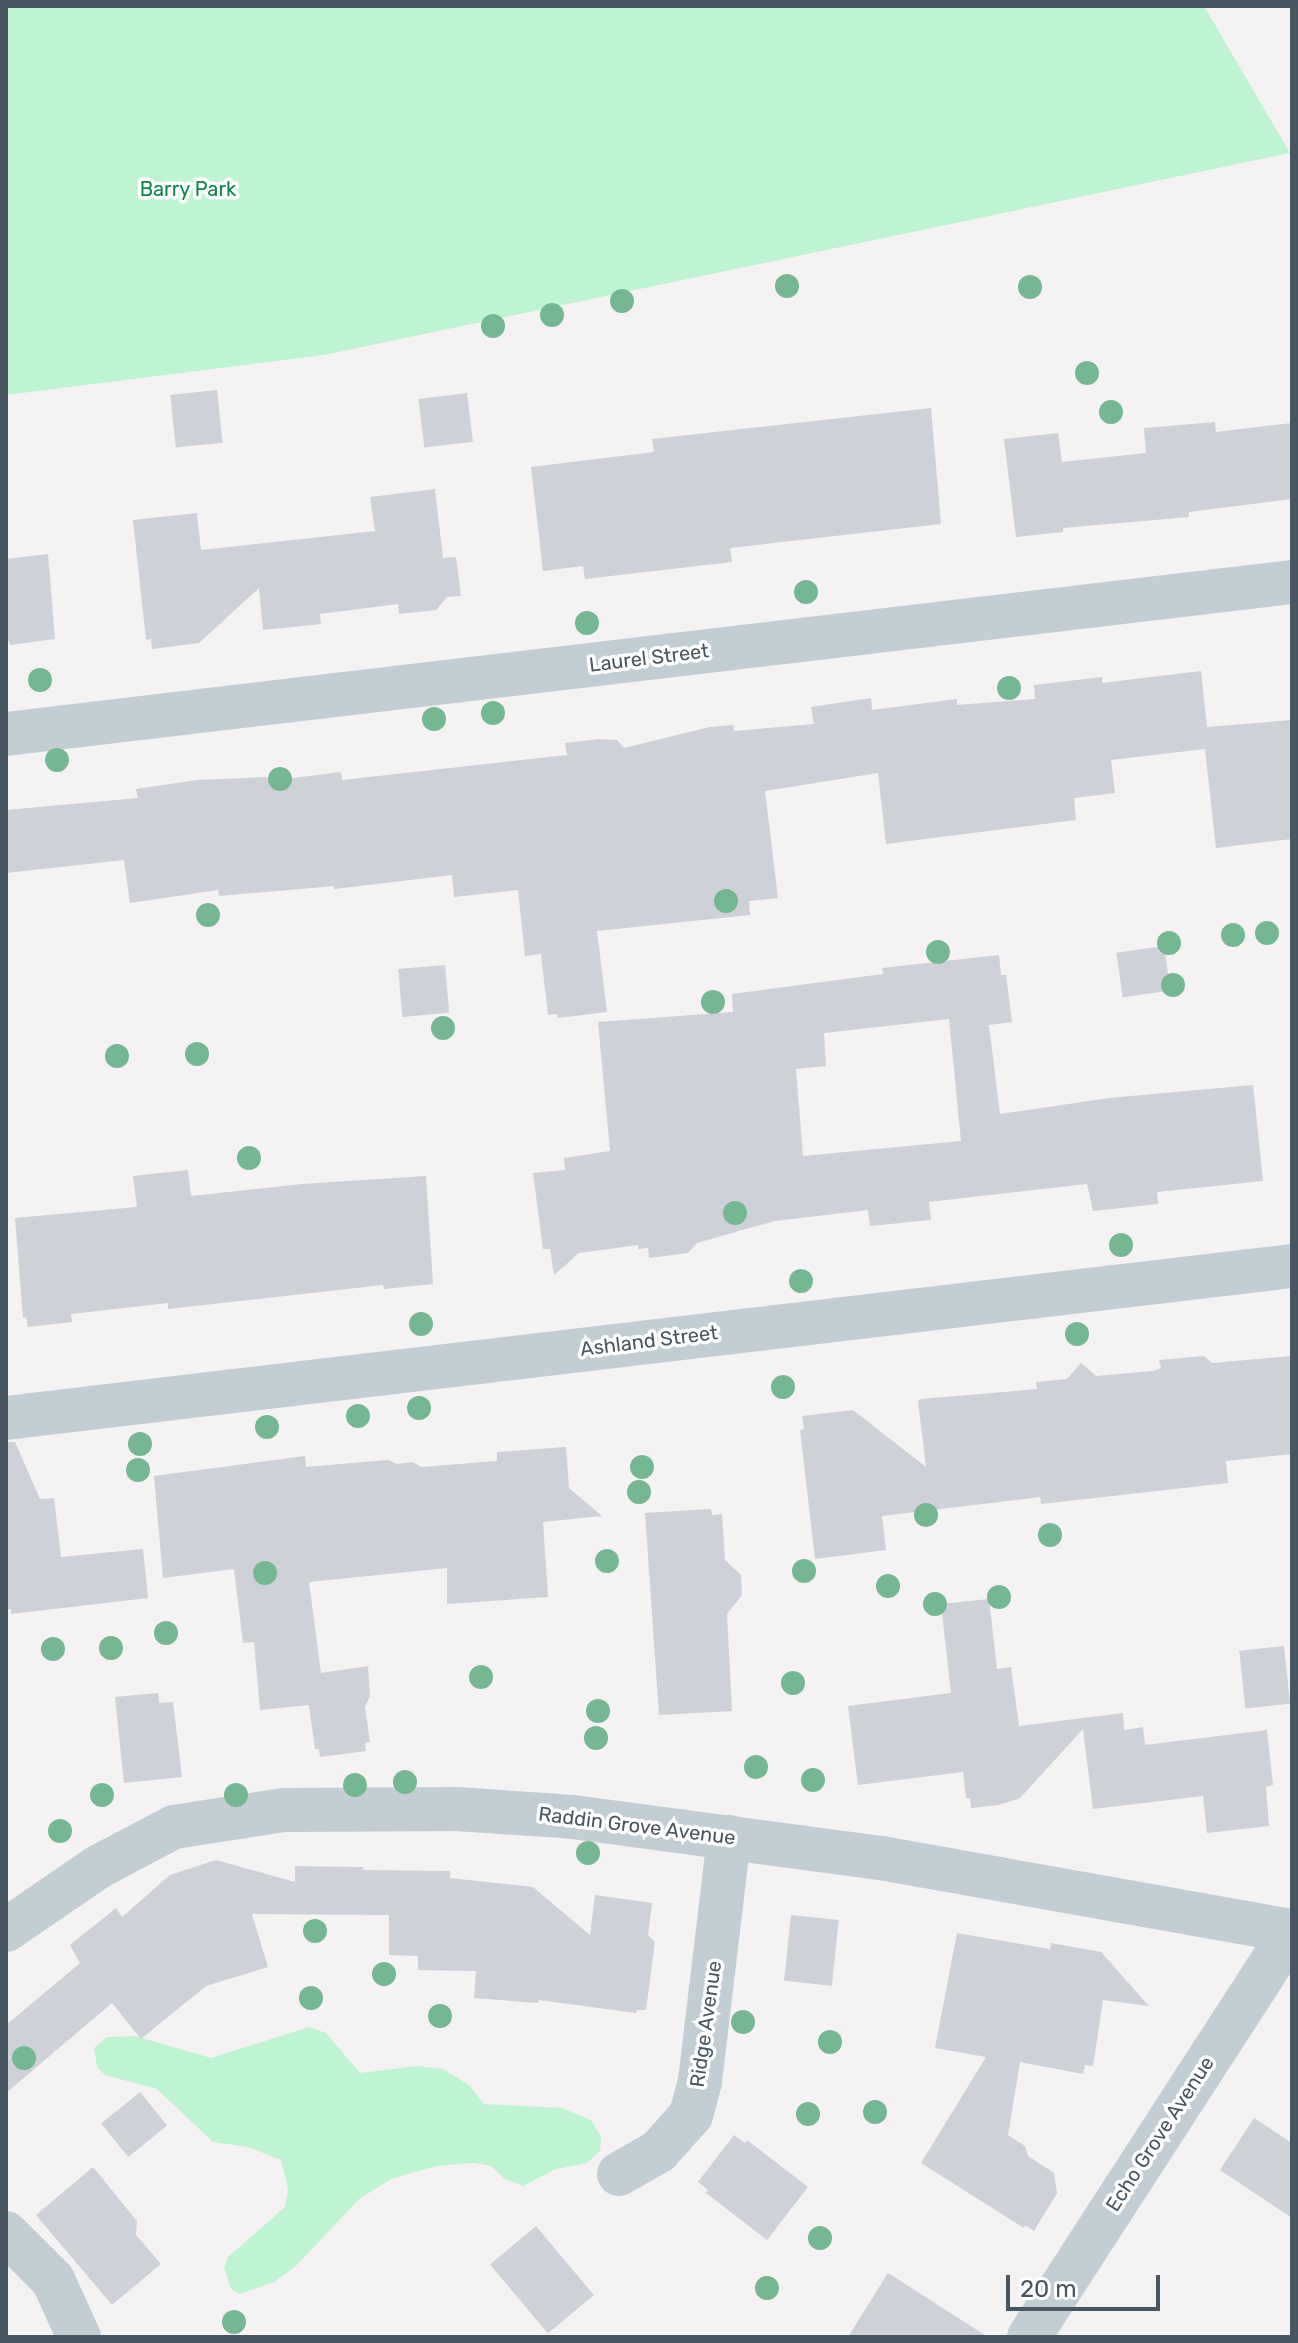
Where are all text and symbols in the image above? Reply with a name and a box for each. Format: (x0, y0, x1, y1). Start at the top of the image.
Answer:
park label: Barry Park (139, 177, 237, 201)
street label: Laurel Street (588, 639, 710, 677)
street label: Ashland Street (579, 1321, 719, 1361)
street label: Raddin Grove Avenue (537, 1802, 737, 1850)
street label: Ridge Avenue (685, 1959, 727, 2089)
street label: Echo Grove Avenue (1101, 2052, 1219, 2216)
scale bar (1010, 2259, 1164, 2309)
text: 20 m (1020, 2275, 1077, 2303)

